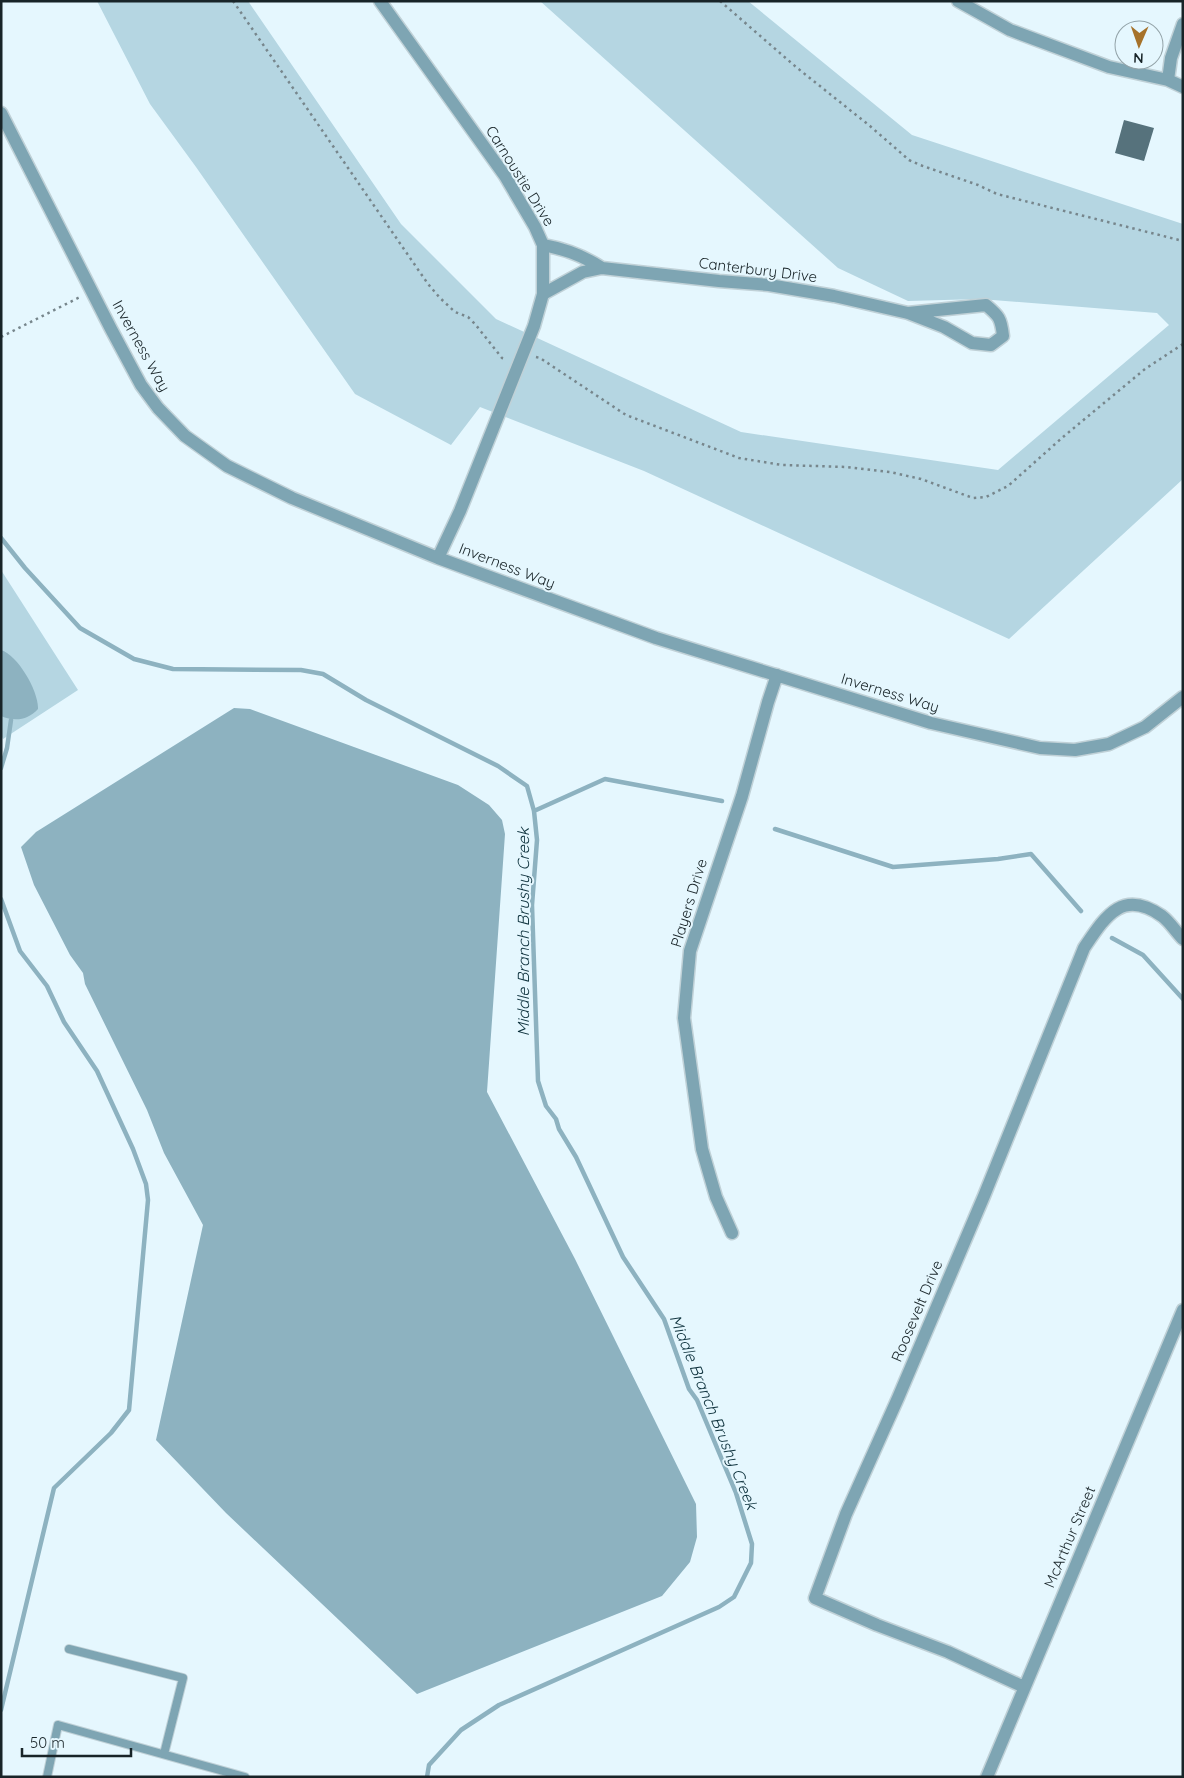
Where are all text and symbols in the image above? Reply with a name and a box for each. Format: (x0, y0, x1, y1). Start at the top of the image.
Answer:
north arrow (1114, 20, 1164, 70)
text: N (1133, 49, 1144, 67)
street label: Carnoustie Drive (482, 122, 559, 230)
street label: Canterbury Drive (698, 253, 818, 286)
street label: Inverness Way (108, 297, 174, 395)
street label: Inverness Way (456, 538, 558, 593)
street label: Inverness Way (839, 669, 942, 716)
water label: Middle Branch Brushy Creek (513, 826, 533, 1036)
street label: Players Drive (666, 856, 711, 949)
street label: Roosevelt Drive (887, 1257, 946, 1364)
water label: Middle Branch Brushy Creek (666, 1312, 763, 1514)
street label: McArthur Street (1040, 1483, 1100, 1591)
scale bar (22, 1726, 131, 1758)
text: 50 m (30, 1733, 65, 1752)

